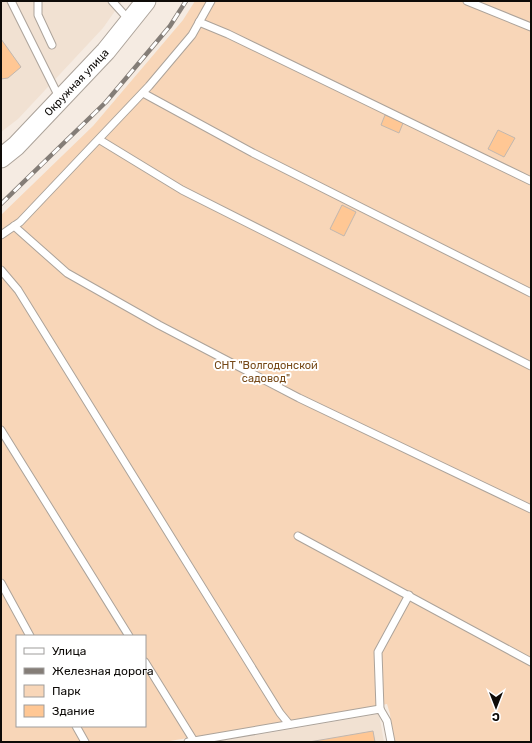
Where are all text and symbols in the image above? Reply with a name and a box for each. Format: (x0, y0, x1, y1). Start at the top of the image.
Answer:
street label: Окружная улица (42, 46, 112, 119)
park label: СНТ "Волгодонской садовод" (214, 359, 318, 385)
legend (16, 635, 146, 727)
text: Улица (52, 644, 86, 658)
text: Железная дорога (52, 664, 154, 678)
text: Парк (52, 684, 81, 698)
north arrow (476, 687, 516, 727)
text: Здание (52, 704, 95, 718)
text: С (492, 710, 500, 723)

